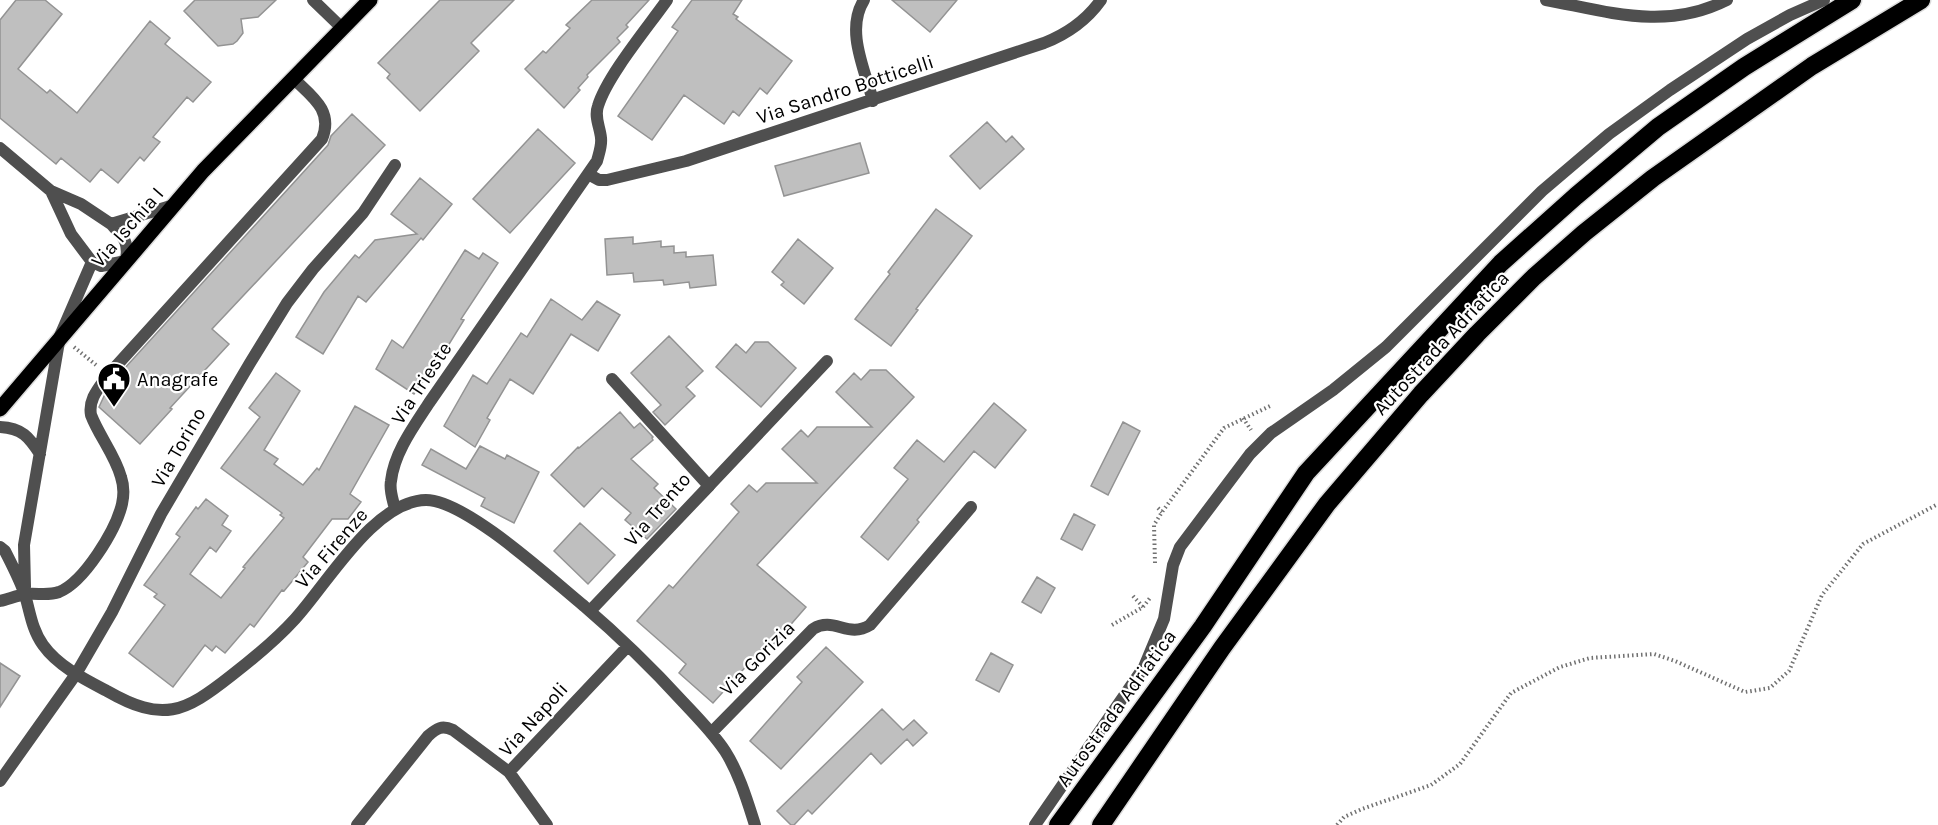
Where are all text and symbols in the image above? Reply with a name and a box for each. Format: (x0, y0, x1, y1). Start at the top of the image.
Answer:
street label: Via Sandro Botticelli (754, 50, 937, 129)
street label: Via Ischia I (86, 183, 168, 272)
street label: Autostrada Adriatica (1369, 267, 1514, 420)
street label: Via Trieste (386, 338, 456, 429)
public building icon: Anagrafe (96, 361, 132, 408)
place label: Anagrafe (137, 368, 218, 391)
street label: Via Torino (146, 403, 211, 491)
street label: Via Trento (619, 468, 695, 551)
street label: Via Firenze (290, 504, 372, 593)
street label: Via Gorizia (715, 616, 800, 701)
street label: Autostrada Adriatica (1052, 625, 1181, 791)
street label: Via Napoli (494, 678, 573, 761)

